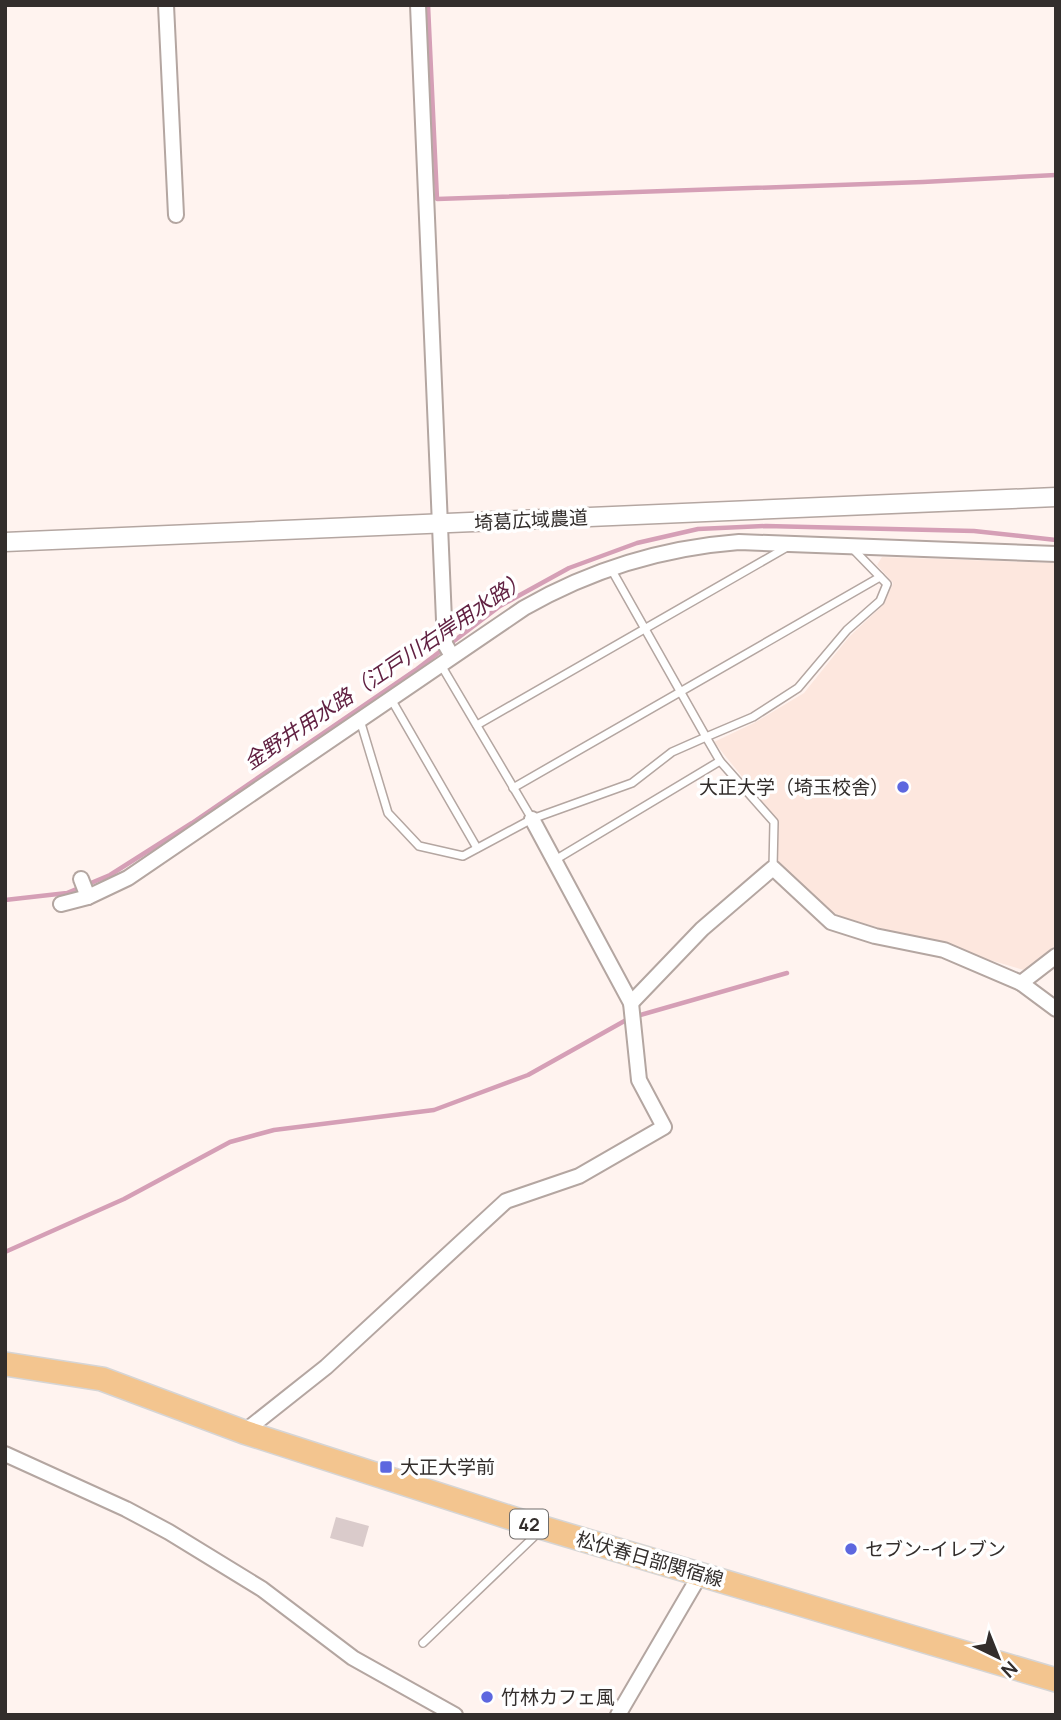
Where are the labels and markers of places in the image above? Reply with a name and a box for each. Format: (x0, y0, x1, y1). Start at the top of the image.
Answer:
place label: 大正大学（埼玉校舎） (699, 774, 889, 800)
marker: 大正大学（埼玉校舎） (895, 779, 911, 795)
place label: 大正大学前 (400, 1454, 495, 1480)
marker: 大正大学前 (378, 1459, 394, 1475)
place label: セブン-イレブン (865, 1536, 1006, 1562)
marker: セブン-イレブン (843, 1541, 859, 1557)
place label: 竹林カフェ風 (501, 1684, 615, 1710)
marker: 竹林カフェ風 (479, 1689, 495, 1705)

